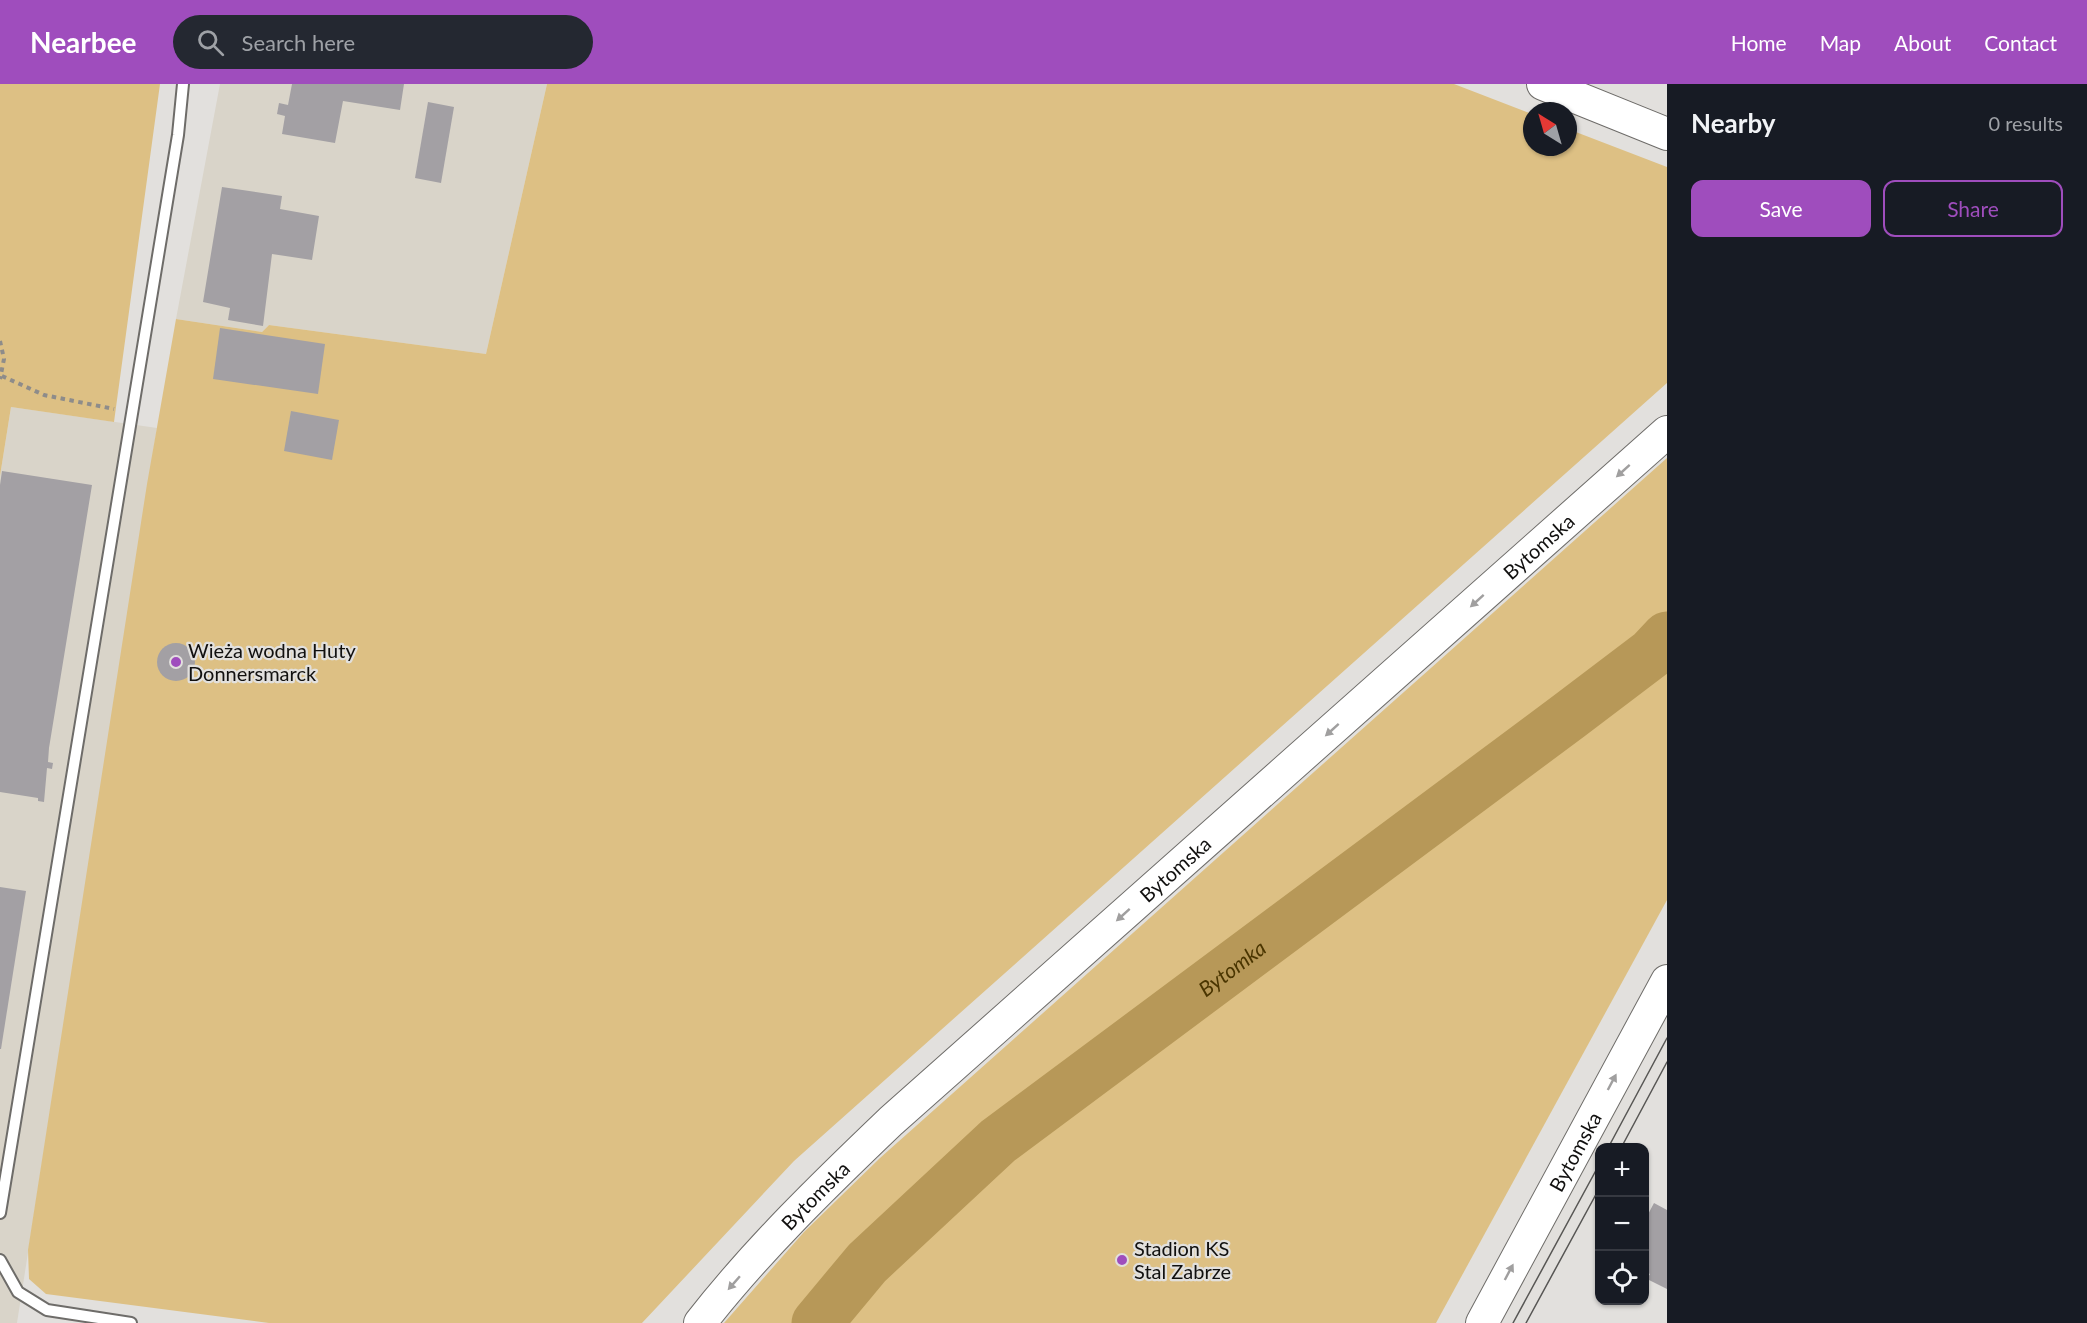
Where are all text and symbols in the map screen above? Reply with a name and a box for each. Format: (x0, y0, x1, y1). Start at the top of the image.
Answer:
search box (173, 15, 593, 69)
text: Nearbee (30, 25, 137, 59)
icon: search (194, 26, 227, 59)
text: Search here (242, 29, 355, 56)
text: Home (1731, 30, 1787, 55)
text: Map (1820, 30, 1861, 55)
text: About (1894, 30, 1951, 55)
text: Contact (1984, 30, 2057, 55)
north arrow (1523, 102, 1577, 156)
text: Nearby (1691, 107, 1776, 139)
text: 0 results (1988, 111, 2063, 135)
button: Save (1691, 180, 1871, 237)
button: Share (1883, 180, 2063, 237)
one-way arrow (1616, 464, 1631, 477)
street label: Bytomska (1498, 508, 1579, 584)
one-way arrow (1470, 594, 1485, 608)
place label: Wieża wodna Huty Donnersmarck (188, 638, 356, 685)
marker: Wieża wodna Huty Donnersmarck (169, 655, 183, 669)
one-way arrow (1324, 723, 1339, 737)
street label: Bytomska (1135, 831, 1215, 907)
one-way arrow (1116, 908, 1131, 921)
water label: Bytomka (1193, 934, 1270, 1000)
one-way arrow (1607, 1073, 1617, 1090)
street label: Bytomska (1544, 1108, 1606, 1195)
map controls (1595, 1143, 1649, 1305)
button: + (1595, 1143, 1649, 1197)
street label: Bytomska (776, 1156, 854, 1234)
button: − (1595, 1197, 1649, 1251)
place label: Stadion KS Stal Zabrze (1134, 1236, 1231, 1283)
button: locate (1595, 1251, 1649, 1305)
marker: Stadion KS Stal Zabrze (1115, 1253, 1129, 1267)
one-way arrow (1504, 1263, 1514, 1280)
one-way arrow (728, 1275, 741, 1290)

